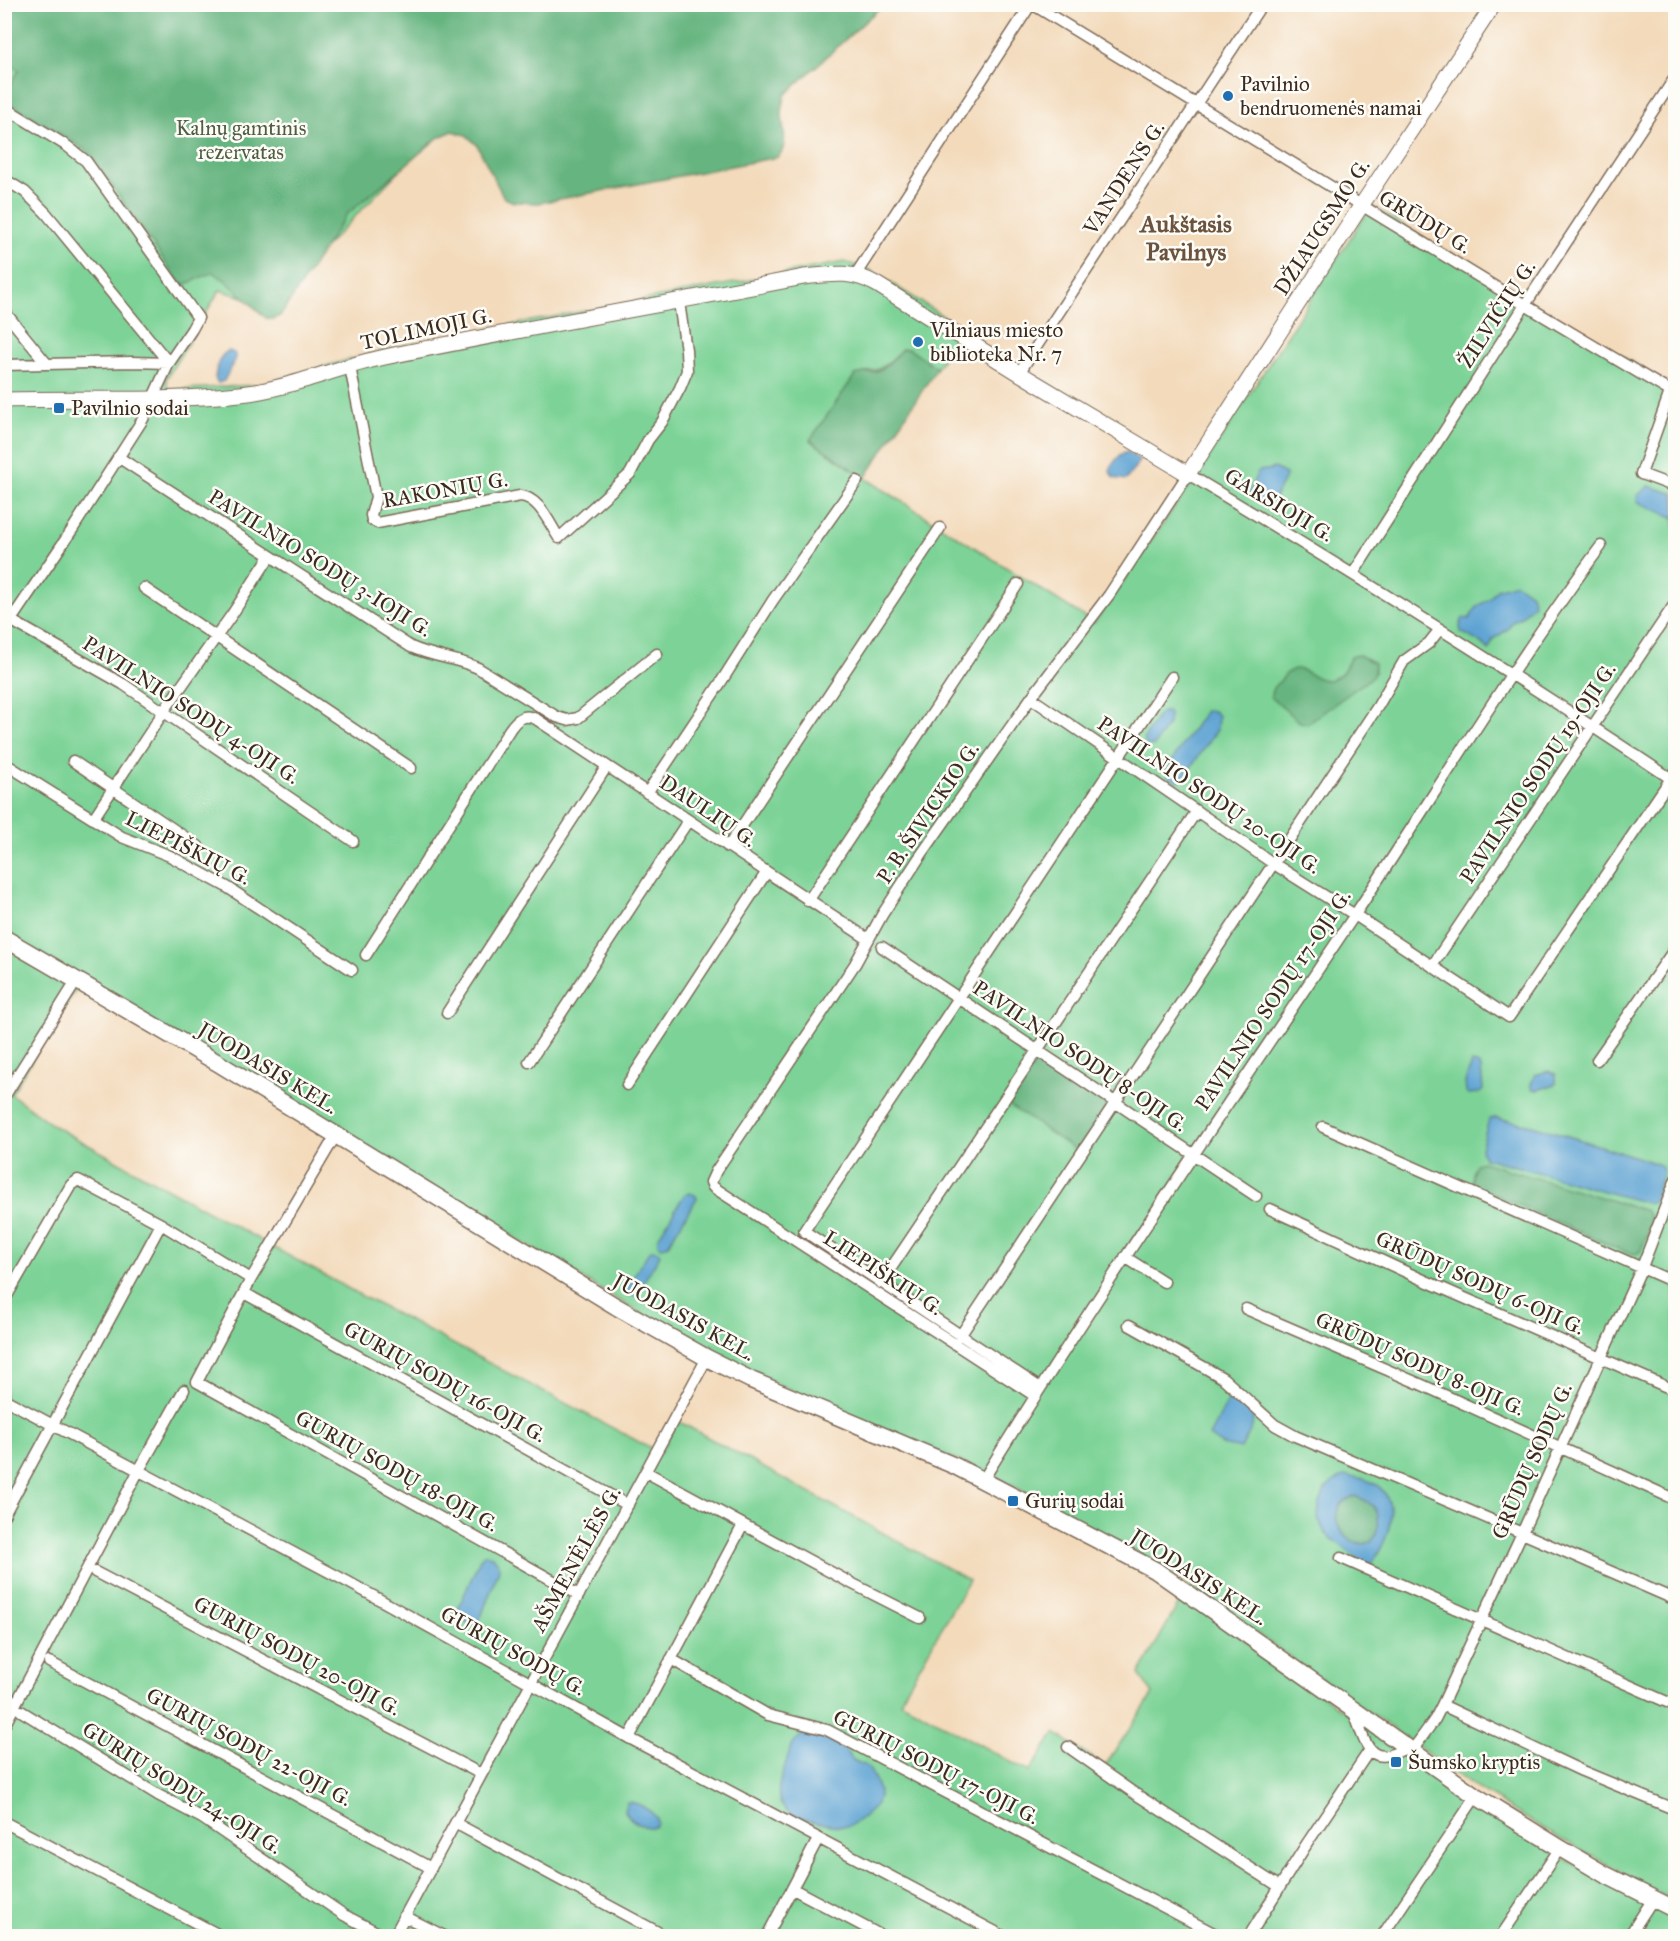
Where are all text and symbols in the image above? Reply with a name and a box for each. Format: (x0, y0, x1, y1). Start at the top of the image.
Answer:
place label: Pavilnio bendruomenės namai (1240, 71, 1422, 121)
marker: Pavilnio bendruomenės namai (1221, 89, 1235, 103)
park label: Kalnų gamtinis rezervatas (176, 115, 306, 165)
street label: VANDENS G. (1077, 116, 1170, 241)
street label: DŽIAUGSMO G. (1267, 153, 1376, 300)
street label: GRŪDŲ G. (1374, 184, 1476, 260)
district label: Aukštasis Pavilnys (1138, 209, 1232, 267)
street label: ŽILVIČIŲ G. (1452, 255, 1541, 373)
street label: TOLIMOJI G. (358, 302, 494, 356)
place label: Vilniaus miesto biblioteka Nr. 7 (929, 317, 1064, 367)
marker: Vilniaus miesto biblioteka Nr. 7 (911, 335, 925, 349)
place label: Pavilnio sodai (71, 395, 189, 421)
marker: Pavilnio sodai (52, 401, 66, 415)
street label: GARSIOJI G. (1220, 462, 1338, 548)
street label: RAKONIŲ G. (380, 466, 510, 514)
street label: PAVILNIO SODŲ 3-IOJI G. (203, 483, 437, 643)
street label: PAVILNIO SODŲ 4-OJI G. (78, 630, 304, 790)
street label: PAVILNIO SODŲ 19-OJI G. (1454, 658, 1622, 888)
street label: PAVILNIO SODŲ 20-OJI G. (1092, 710, 1326, 880)
street label: P. B. ŠIVICKIO G. (871, 737, 985, 889)
street label: DAULIŲ G. (655, 769, 761, 853)
street label: LIEPIŠKIŲ G. (121, 805, 255, 891)
street label: PAVILNIO SODŲ 17-OJI G. (1189, 885, 1357, 1115)
street label: PAVILNIO SODŲ 8-OJI G. (968, 975, 1192, 1137)
street label: JUODASIS KEL. (192, 1015, 343, 1120)
street label: LIEPIŠKIŲ G. (818, 1225, 948, 1321)
street label: GRŪDŲ SODŲ 6-OJI G. (1372, 1225, 1588, 1341)
street label: JUODASIS KEL. (607, 1266, 760, 1367)
street label: GRŪDŲ SODŲ 8-OJI G. (1312, 1306, 1528, 1422)
street label: GURIŲ SODŲ 16-OJI G. (339, 1316, 551, 1448)
street label: GRŪDŲ SODŲ G. (1486, 1379, 1578, 1543)
street label: GURIŲ SODŲ 18-OJI G. (291, 1404, 503, 1538)
street label: AŠMENĖLĖS G. (525, 1482, 627, 1637)
place label: Gurių sodai (1025, 1488, 1125, 1514)
marker: Gurių sodai (1006, 1494, 1020, 1508)
street label: JUODASIS KEL. (1124, 1522, 1273, 1631)
street label: GURIŲ SODŲ 20-OJI G. (189, 1590, 405, 1722)
street label: GURIŲ SODŲ G. (436, 1600, 590, 1702)
street label: GURIŲ SODŲ 22-OJI G. (142, 1682, 356, 1812)
street label: GURIŲ SODŲ 17-OJI G. (829, 1704, 1043, 1830)
street label: GURIŲ SODŲ 24-OJI G. (78, 1716, 286, 1860)
place label: Šumsko kryptis (1408, 1749, 1540, 1775)
marker: Šumsko kryptis (1389, 1755, 1403, 1769)

